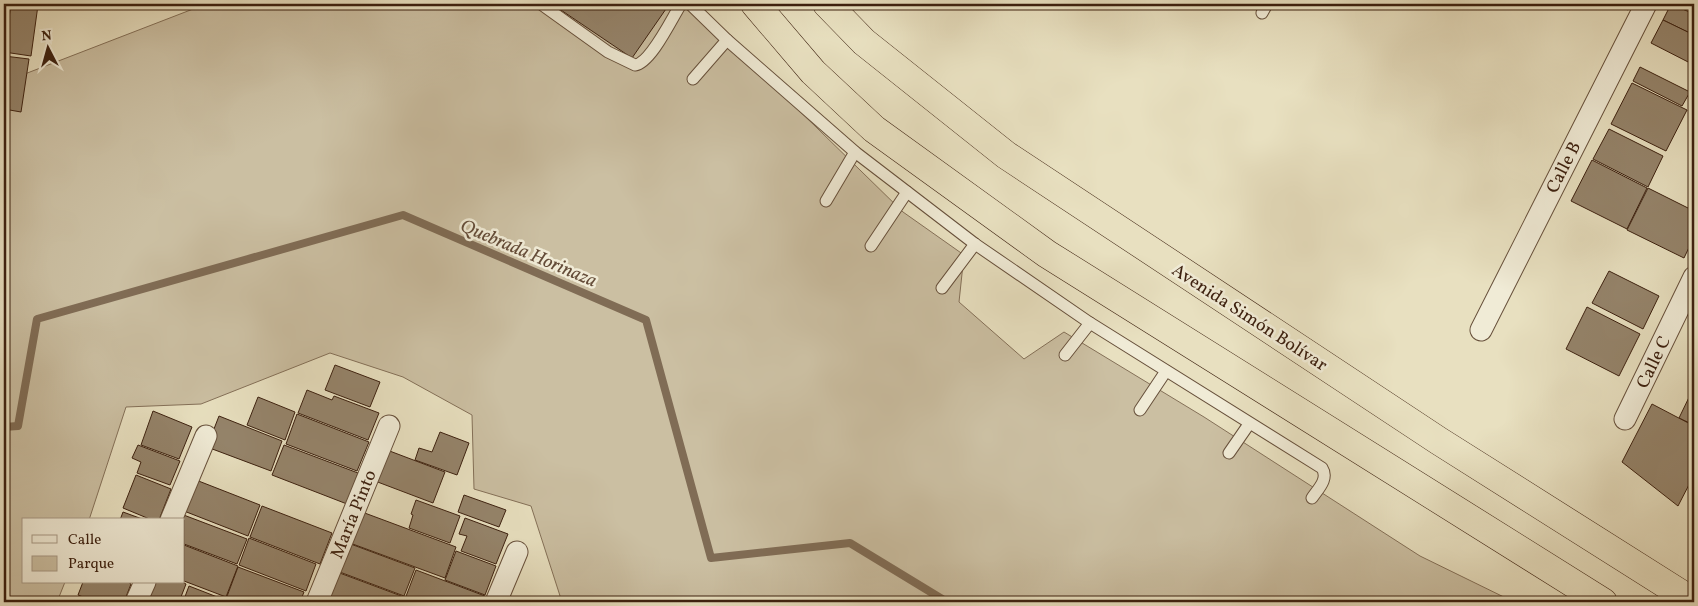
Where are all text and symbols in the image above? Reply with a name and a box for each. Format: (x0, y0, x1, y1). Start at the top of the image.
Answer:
north arrow (22, 22, 72, 72)
text: N (41, 27, 53, 47)
street label: Calle B (1541, 138, 1588, 198)
water label: Quebrada Horinaza (456, 213, 601, 294)
street label: Avenida Simón Bolívar (1166, 258, 1332, 378)
street label: Calle C (1631, 332, 1678, 393)
street label: María Pinto (325, 466, 384, 563)
legend (22, 518, 185, 584)
text: Calle (68, 530, 101, 551)
text: Parque (68, 554, 114, 575)

